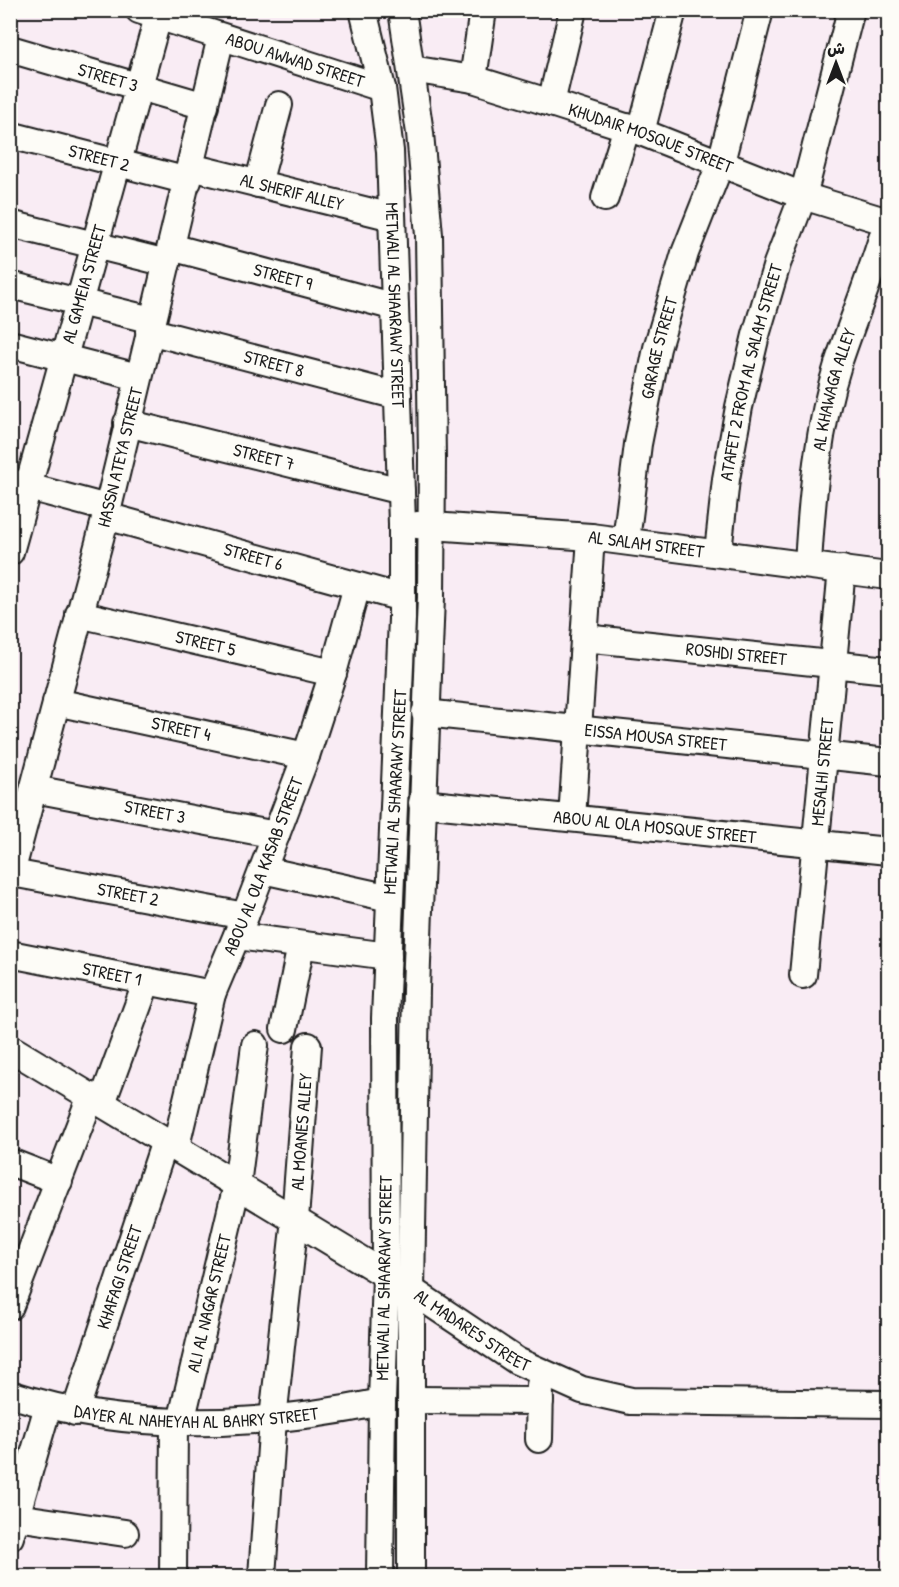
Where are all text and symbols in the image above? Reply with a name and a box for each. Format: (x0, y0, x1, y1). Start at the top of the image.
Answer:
street label: ABOU AWWAD STREET (223, 26, 368, 94)
north arrow (806, 33, 866, 93)
text: ش (827, 37, 845, 59)
street label: STREET 3 (75, 57, 141, 98)
street label: KHUDAIR MOSQUE STREET (565, 96, 737, 179)
street label: STREET 2 (66, 138, 133, 178)
street label: AL SHERIF ALLEY (238, 167, 346, 217)
street label: METWALI AL SHAARAWY STREET (380, 202, 411, 409)
street label: AL GAMEIA STREET (55, 221, 112, 346)
street label: STREET 9 (251, 257, 316, 296)
street label: ATAFET 2 FROM AL SALAM STREET (713, 260, 788, 483)
street label: GARAGE STREET (634, 293, 684, 401)
street label: AL KHAWAGA ALLEY (806, 324, 862, 452)
street label: STREET 8 (241, 343, 307, 383)
street label: HASSN ATEYA STREET (91, 384, 149, 530)
street label: STREET 7 (231, 437, 297, 476)
street label: AL SALAM STREET (587, 524, 706, 564)
street label: STREET 6 (221, 536, 286, 576)
street label: STREET 5 (173, 624, 239, 662)
street label: ROSHDI STREET (685, 636, 788, 671)
street label: METWALI AL SHAARAWY STREET (377, 688, 412, 895)
street label: STREET 4 (149, 710, 214, 747)
street label: MESALHI STREET (804, 716, 840, 827)
street label: EISSA MOUSA STREET (583, 717, 729, 757)
street label: ABOU AL OLA KASAB STREET (217, 773, 309, 959)
street label: STREET 3 (122, 793, 187, 829)
street label: ABOU AL OLA MOSQUE STREET (552, 804, 758, 849)
street label: STREET 2 (95, 876, 161, 912)
street label: STREET 1 (80, 956, 144, 992)
street label: AL MOANES ALLEY (284, 1072, 318, 1191)
street label: METWALI AL SHAARAWY STREET (369, 1175, 398, 1381)
street label: KHAFAGI STREET (90, 1221, 148, 1332)
street label: ALI AL NAGAR STREET (180, 1231, 237, 1375)
street label: AL MADARES STREET (410, 1283, 535, 1378)
street label: DAYER AL NAHEYAH AL BAHRY STREET (72, 1398, 320, 1434)

